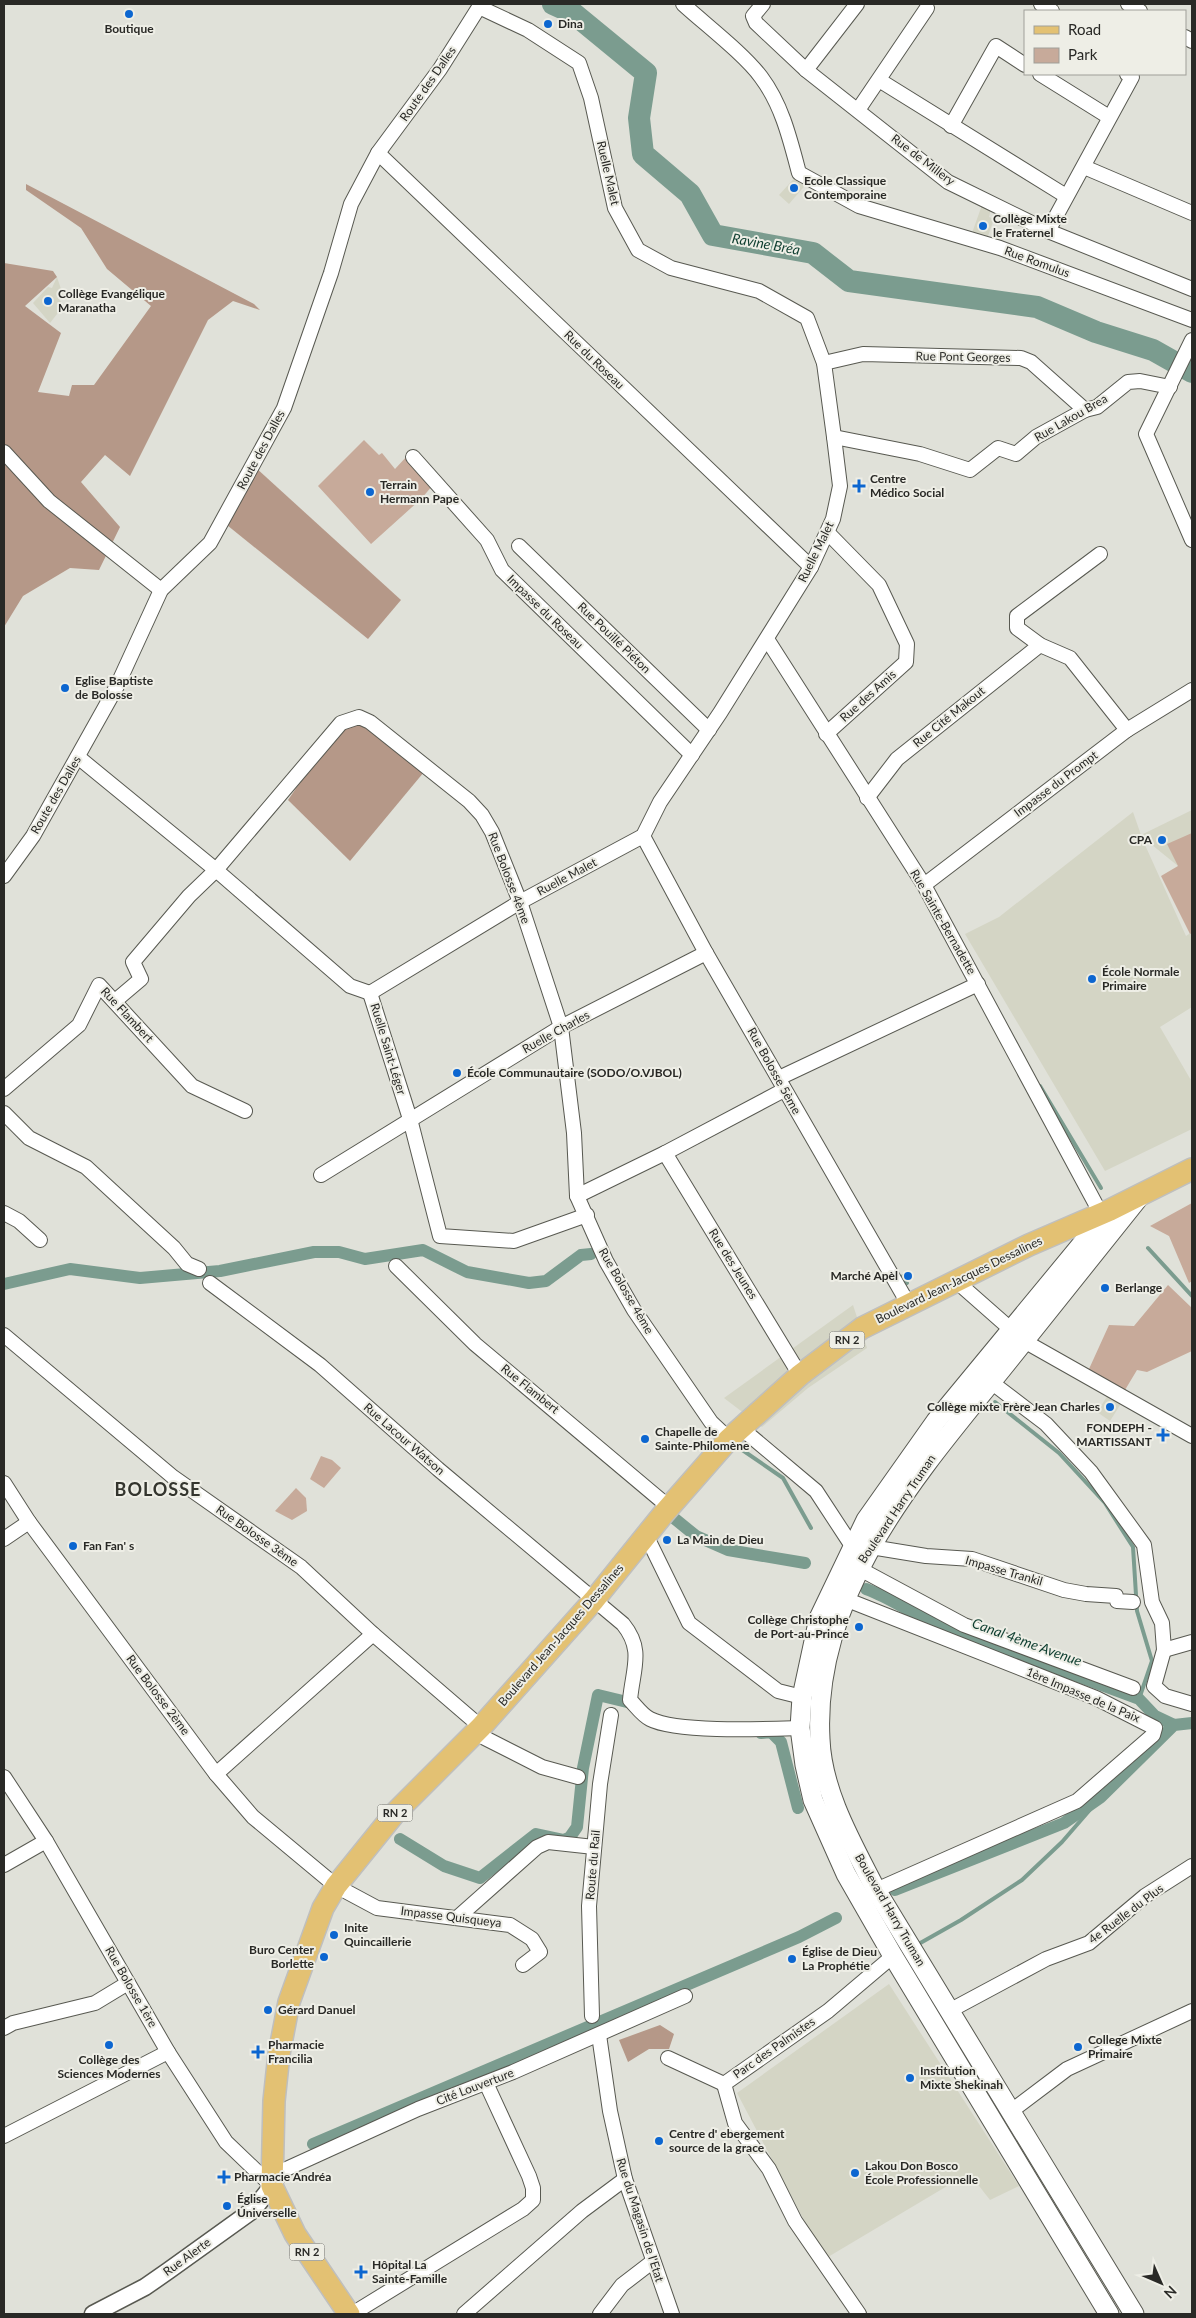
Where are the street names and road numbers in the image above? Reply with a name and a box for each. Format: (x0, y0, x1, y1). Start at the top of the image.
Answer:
street label: Route des Dalles (396, 43, 459, 124)
street label: Rue de Millery (888, 131, 959, 189)
street label: Ruelle Malet (594, 139, 623, 207)
street label: Rue Romulus (1002, 243, 1072, 280)
street label: Rue du Roseau (561, 327, 628, 392)
street label: Rue Pont Georges (915, 348, 1011, 365)
street label: Rue Lakou Brea (1032, 391, 1110, 445)
street label: Route des Dalles (233, 407, 288, 492)
street label: Ruelle Malet (794, 518, 837, 585)
street label: Impasse du Roseau (504, 571, 587, 652)
street label: Rue Pouillé Piéton (575, 599, 654, 676)
street label: Rue des Amis (837, 667, 899, 725)
street label: Rue Cité Makout (910, 683, 988, 750)
street label: Impasse du Prompt (1011, 747, 1101, 820)
street label: Route des Dalles (27, 753, 84, 837)
street label: Rue Bolosse 4ème (485, 830, 534, 926)
street label: Ruelle Malet (534, 854, 600, 899)
street label: Rue Sainte-Bernadette (907, 867, 980, 977)
street label: Rue Flambert (98, 984, 157, 1046)
street label: Ruelle Saint-Léger (367, 1001, 410, 1097)
street label: Ruelle Charles (519, 1007, 592, 1056)
street label: Rue Bolosse 5ème (744, 1025, 804, 1117)
street label: Rue des Jeunes (706, 1226, 761, 1302)
street label: Boulevard Jean-Jacques Dessalines (873, 1233, 1045, 1327)
street label: Rue Bolosse 4ème (596, 1245, 657, 1336)
road number: RN 2 (830, 1332, 864, 1348)
street label: Rue Flambert (498, 1361, 563, 1417)
street label: Rue Lacour Watson (361, 1399, 448, 1478)
street label: Boulevard Harry Truman (855, 1452, 939, 1566)
street label: Rue Bolosse 3ème (213, 1502, 301, 1569)
street label: Impasse Trankil (964, 1552, 1045, 1589)
street label: Boulevard Jean-Jacques Dessalines (495, 1560, 627, 1709)
street label: Rue Bolosse 2ème (123, 1652, 194, 1738)
street label: 1ère Impasse de la Paix (1024, 1664, 1142, 1725)
road number: RN 2 (378, 1805, 412, 1822)
street label: Route du Rail (582, 1829, 603, 1900)
street label: Boulevard Harry Truman (852, 1851, 929, 1969)
street label: 4e Ruelle du Plus (1085, 1880, 1166, 1947)
street label: Impasse Quisqueya (400, 1903, 502, 1930)
street label: Rue Bolosse 1ère (102, 1944, 161, 2030)
street label: Parc des Palmistes (730, 2014, 818, 2081)
street label: Cité Louverture (434, 2065, 516, 2108)
street label: Rue du Magasin de l'Etat (613, 2156, 668, 2284)
street label: Rue Alerte (160, 2234, 213, 2279)
road number: RN 2 (290, 2244, 324, 2260)

